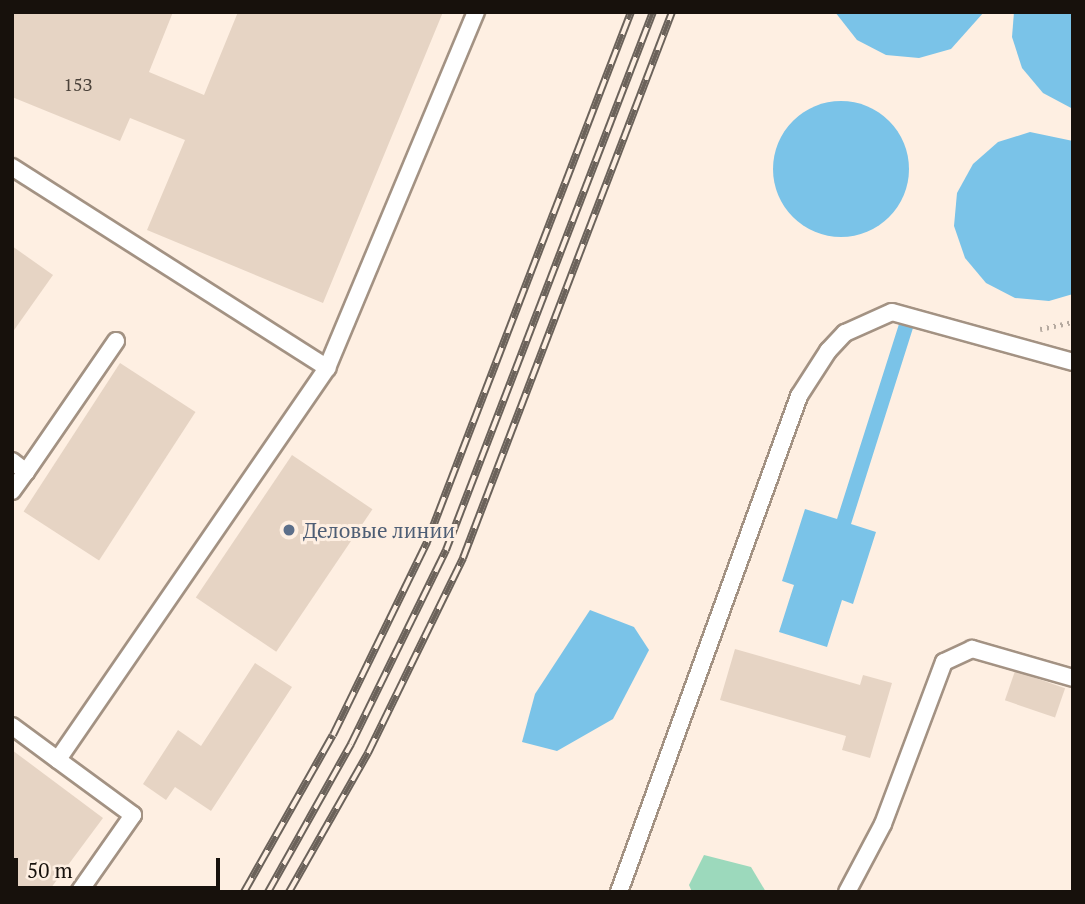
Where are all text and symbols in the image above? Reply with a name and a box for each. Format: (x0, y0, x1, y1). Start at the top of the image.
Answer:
house number: 15З (63, 73, 93, 95)
place label: Деловые линии (303, 517, 455, 543)
marker: Деловые линии (281, 522, 297, 538)
scale bar (18, 844, 224, 888)
text: 50 m (27, 856, 73, 884)

